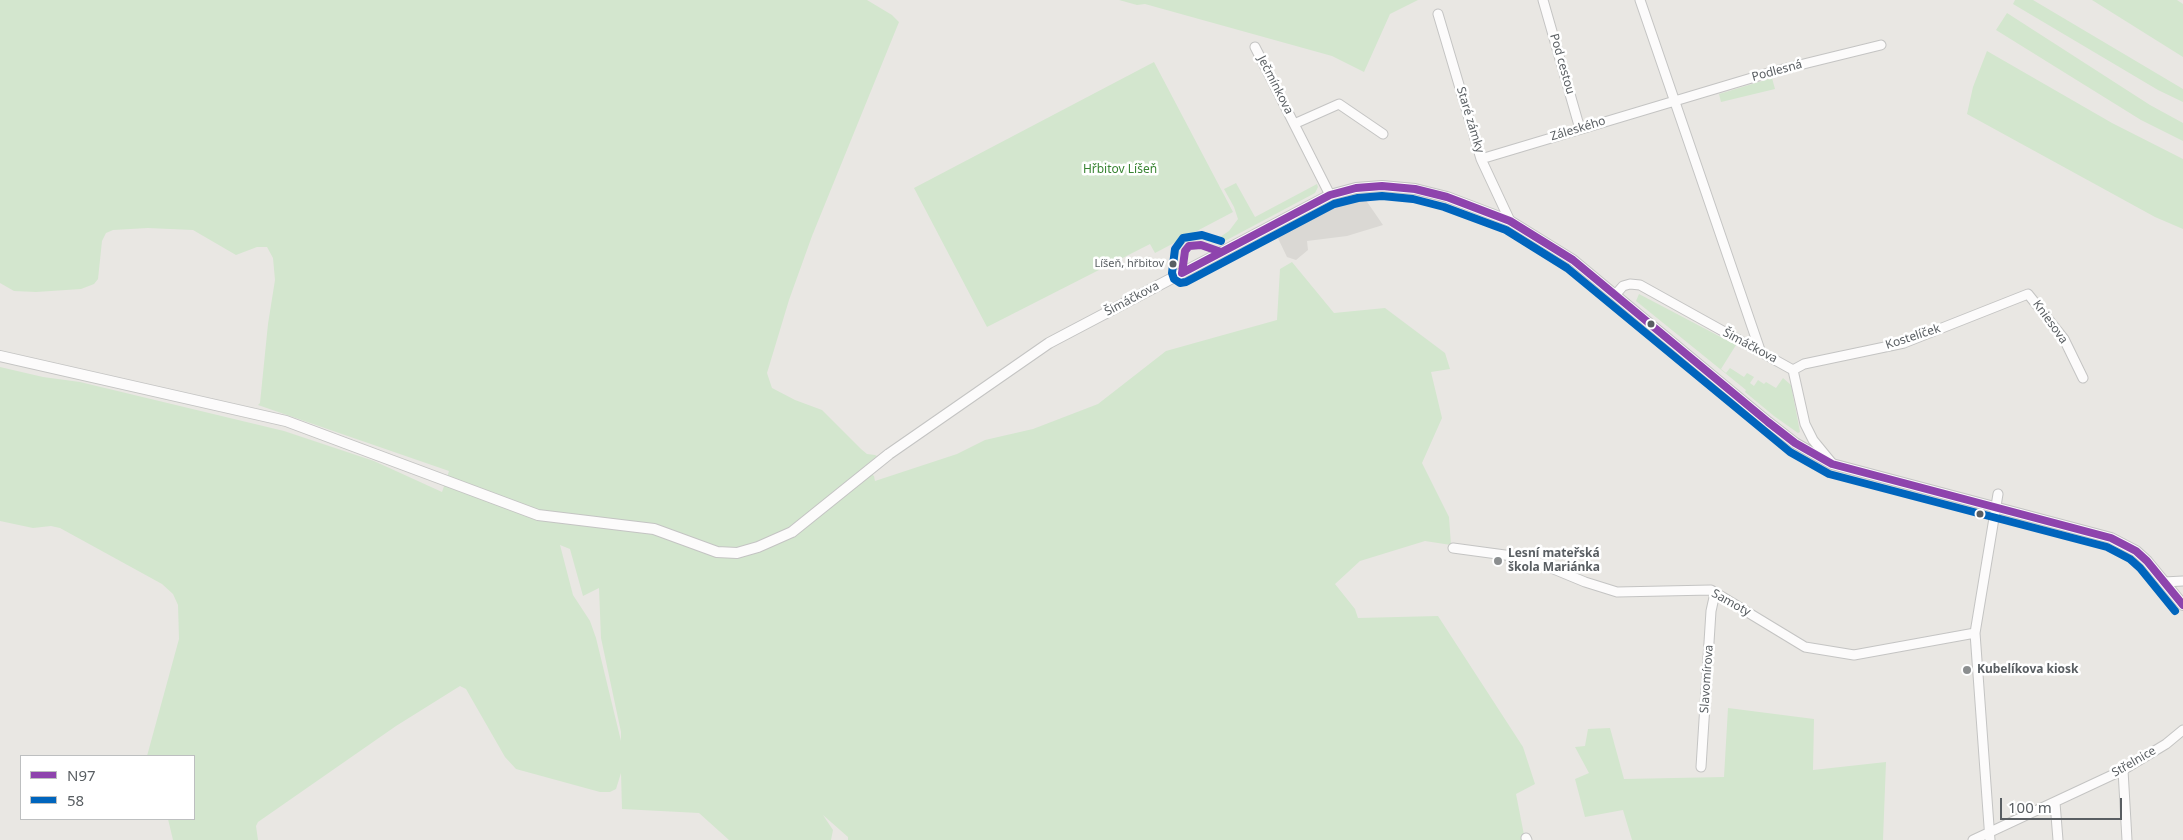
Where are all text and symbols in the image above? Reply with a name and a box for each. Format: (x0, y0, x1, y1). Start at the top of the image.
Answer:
street label: Pod cestou (1546, 32, 1578, 96)
street label: Ječmínkova (1254, 53, 1296, 117)
street label: Podlesná (1750, 57, 1804, 85)
street label: Staré zámky (1453, 85, 1487, 155)
street label: Záleského (1549, 114, 1607, 144)
park label: Hřbitov Líšeň (1083, 163, 1157, 177)
place label: Líšeň, hřbitov (1094, 257, 1164, 271)
marker: Líšeň, hřbitov (1168, 259, 1178, 269)
street label: Šimáčkova (1102, 279, 1162, 319)
street label: Kniesova (2029, 297, 2071, 347)
unlabelled marker (1646, 319, 1656, 329)
street label: Kostelíček (1884, 321, 1942, 353)
street label: Šimáčkova (1720, 326, 1780, 366)
unlabelled marker (1975, 509, 1985, 519)
place label: Lesní mateřská škola Mariánka (1508, 547, 1600, 575)
marker: Lesní mateřská škola Mariánka (1492, 555, 1504, 567)
street label: Samoty (1709, 586, 1753, 620)
street label: Slavomírova (1697, 644, 1717, 714)
place label: Kubelíkova kiosk (1977, 663, 2079, 677)
marker: Kubelíkova kiosk (1961, 664, 1973, 676)
street label: Střelnice (2109, 744, 2159, 780)
legend (20, 755, 195, 820)
text: N97 (67, 765, 96, 785)
scale bar (2003, 788, 2126, 820)
text: 58 (67, 790, 84, 810)
text: 100 m (2008, 797, 2052, 817)

